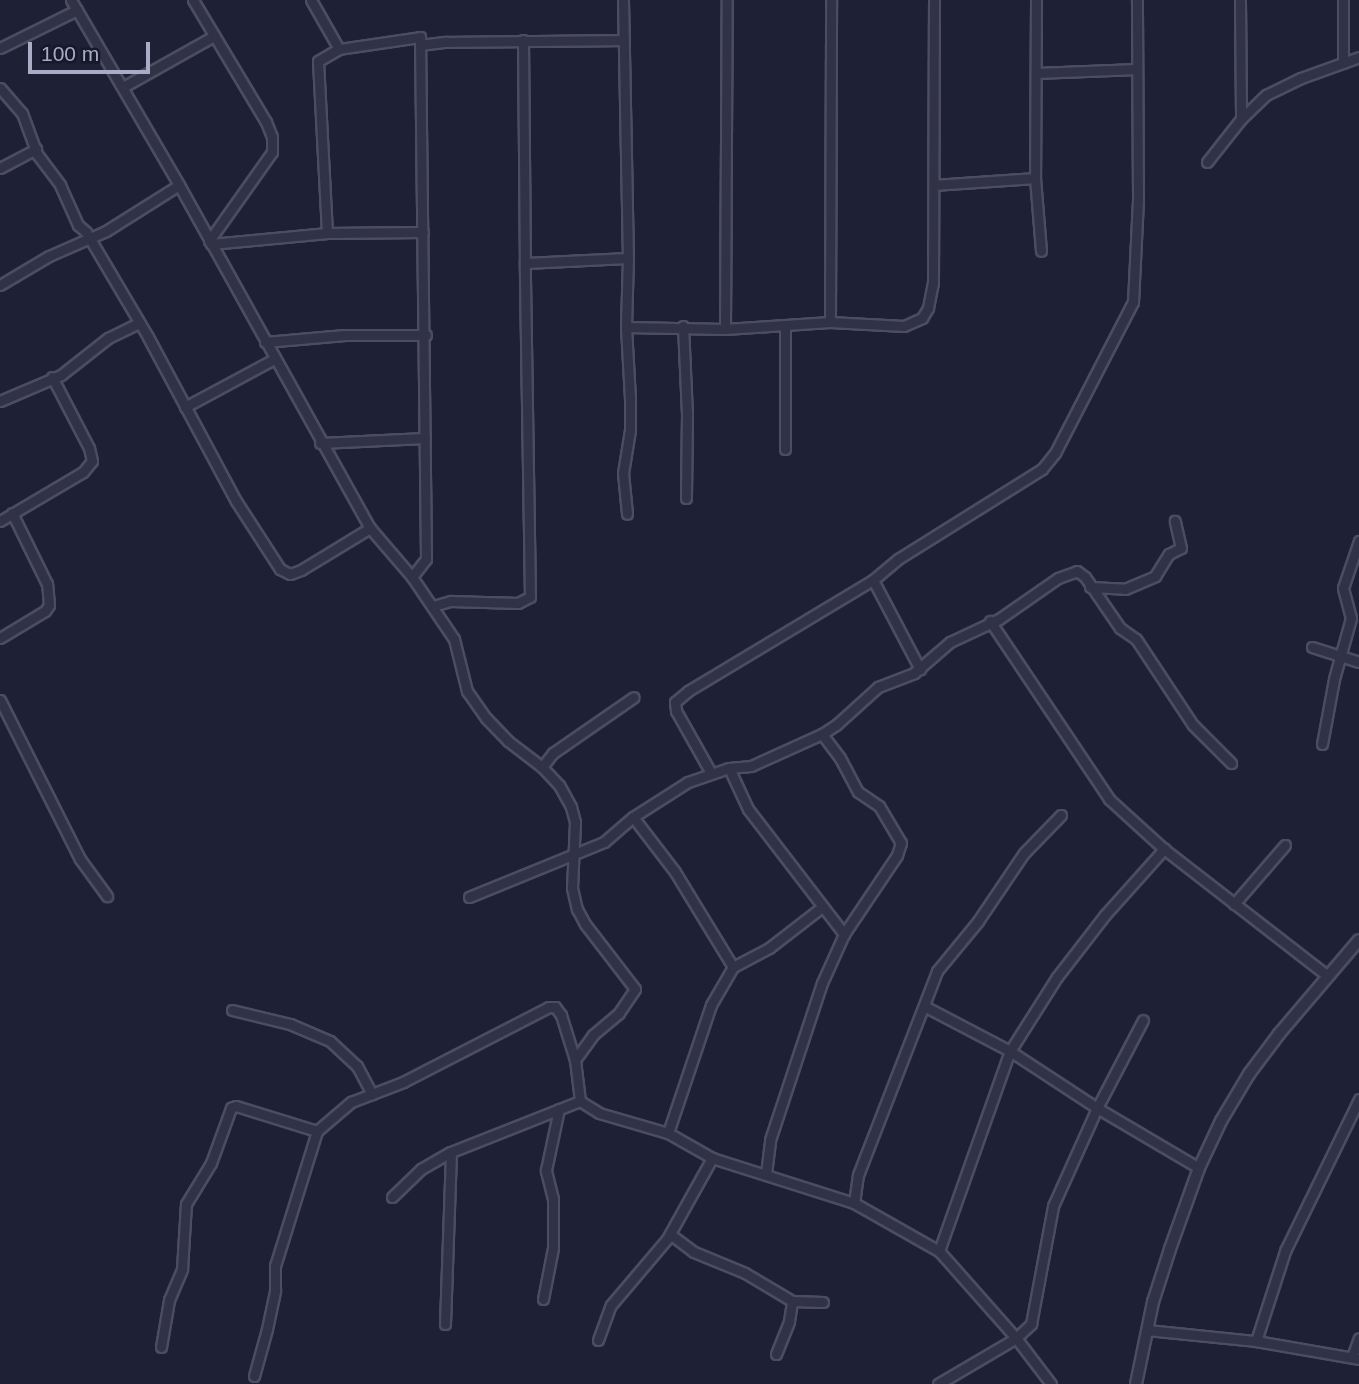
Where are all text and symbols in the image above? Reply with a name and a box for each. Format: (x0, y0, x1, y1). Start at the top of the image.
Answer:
scale bar (32, 28, 154, 72)
text: 100 m (41, 42, 99, 65)

